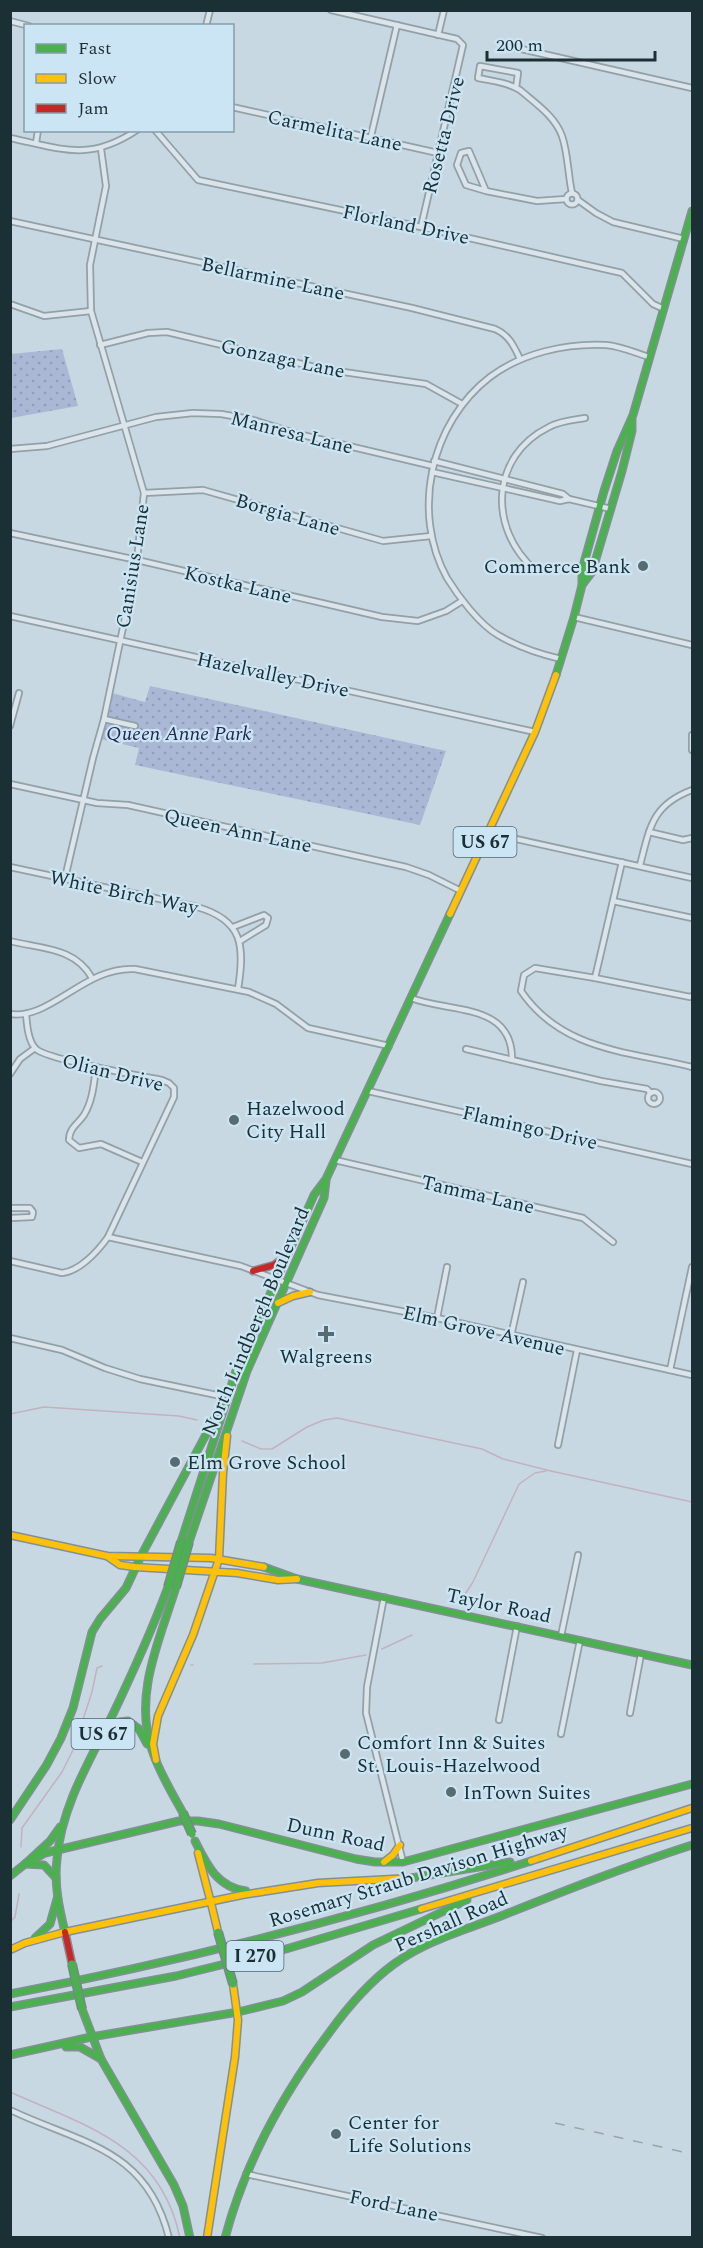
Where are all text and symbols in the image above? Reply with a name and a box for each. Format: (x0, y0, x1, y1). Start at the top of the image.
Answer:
legend (24, 24, 234, 132)
scale bar (487, 24, 655, 62)
text: 200 m (496, 32, 543, 59)
text: Fast (78, 35, 111, 62)
text: Slow (78, 65, 117, 92)
street label: Rosetta Drive (415, 73, 473, 197)
text: Jam (78, 95, 109, 122)
street label: Carmelita Lane (265, 102, 405, 160)
street label: Florland Drive (340, 197, 472, 253)
street label: Bellarmine Lane (198, 249, 347, 309)
street label: Gonzaga Lane (218, 331, 348, 387)
street label: Manresa Lane (227, 403, 356, 463)
street label: Borgia Lane (232, 486, 344, 544)
street label: Canisius Lane (108, 502, 158, 631)
place label: Commerce Bank (484, 552, 631, 582)
street label: Kostka Lane (181, 558, 295, 612)
marker: Commerce Bank (636, 559, 650, 573)
street label: Hazelvalley Drive (194, 644, 352, 706)
park label: Queen Anne Park (106, 719, 252, 749)
street label: Queen Ann Lane (161, 801, 314, 861)
road number: US 67 (454, 827, 516, 857)
street label: White Birch Way (47, 863, 202, 924)
street label: Olian Drive (59, 1046, 167, 1100)
place label: Hazelwood City Hall (246, 1094, 345, 1147)
street label: Flamingo Drive (459, 1098, 600, 1158)
marker: Hazelwood City Hall (227, 1113, 241, 1127)
street label: Tamma Lane (418, 1167, 537, 1223)
street label: North Lindbergh Boulevard (194, 1202, 318, 1440)
street label: Elm Grove Avenue (400, 1298, 568, 1364)
marker: Walgreens (319, 1327, 333, 1341)
place label: Walgreens (279, 1342, 373, 1372)
place label: Elm Grove School (187, 1448, 346, 1478)
marker: Elm Grove School (168, 1455, 182, 1469)
street label: Taylor Road (444, 1580, 554, 1632)
road number: US 67 (72, 1719, 134, 1749)
place label: Comfort Inn & Suites St. Louis-Hazelwood (357, 1728, 546, 1781)
marker: Comfort Inn & Suites St. Louis-Hazelwood (338, 1747, 352, 1761)
place label: InTown Suites (463, 1778, 591, 1808)
marker: InTown Suites (444, 1785, 458, 1799)
street label: Dunn Road (284, 1810, 388, 1860)
street label: Rosemary Straub Davison Highway (265, 1816, 573, 1936)
street label: Pershall Road (390, 1883, 513, 1960)
road number: I 270 (226, 1941, 284, 1971)
place label: Center for Life Solutions (348, 2108, 472, 2161)
marker: Center for Life Solutions (329, 2127, 343, 2141)
street label: Ford Lane (346, 2182, 441, 2230)

